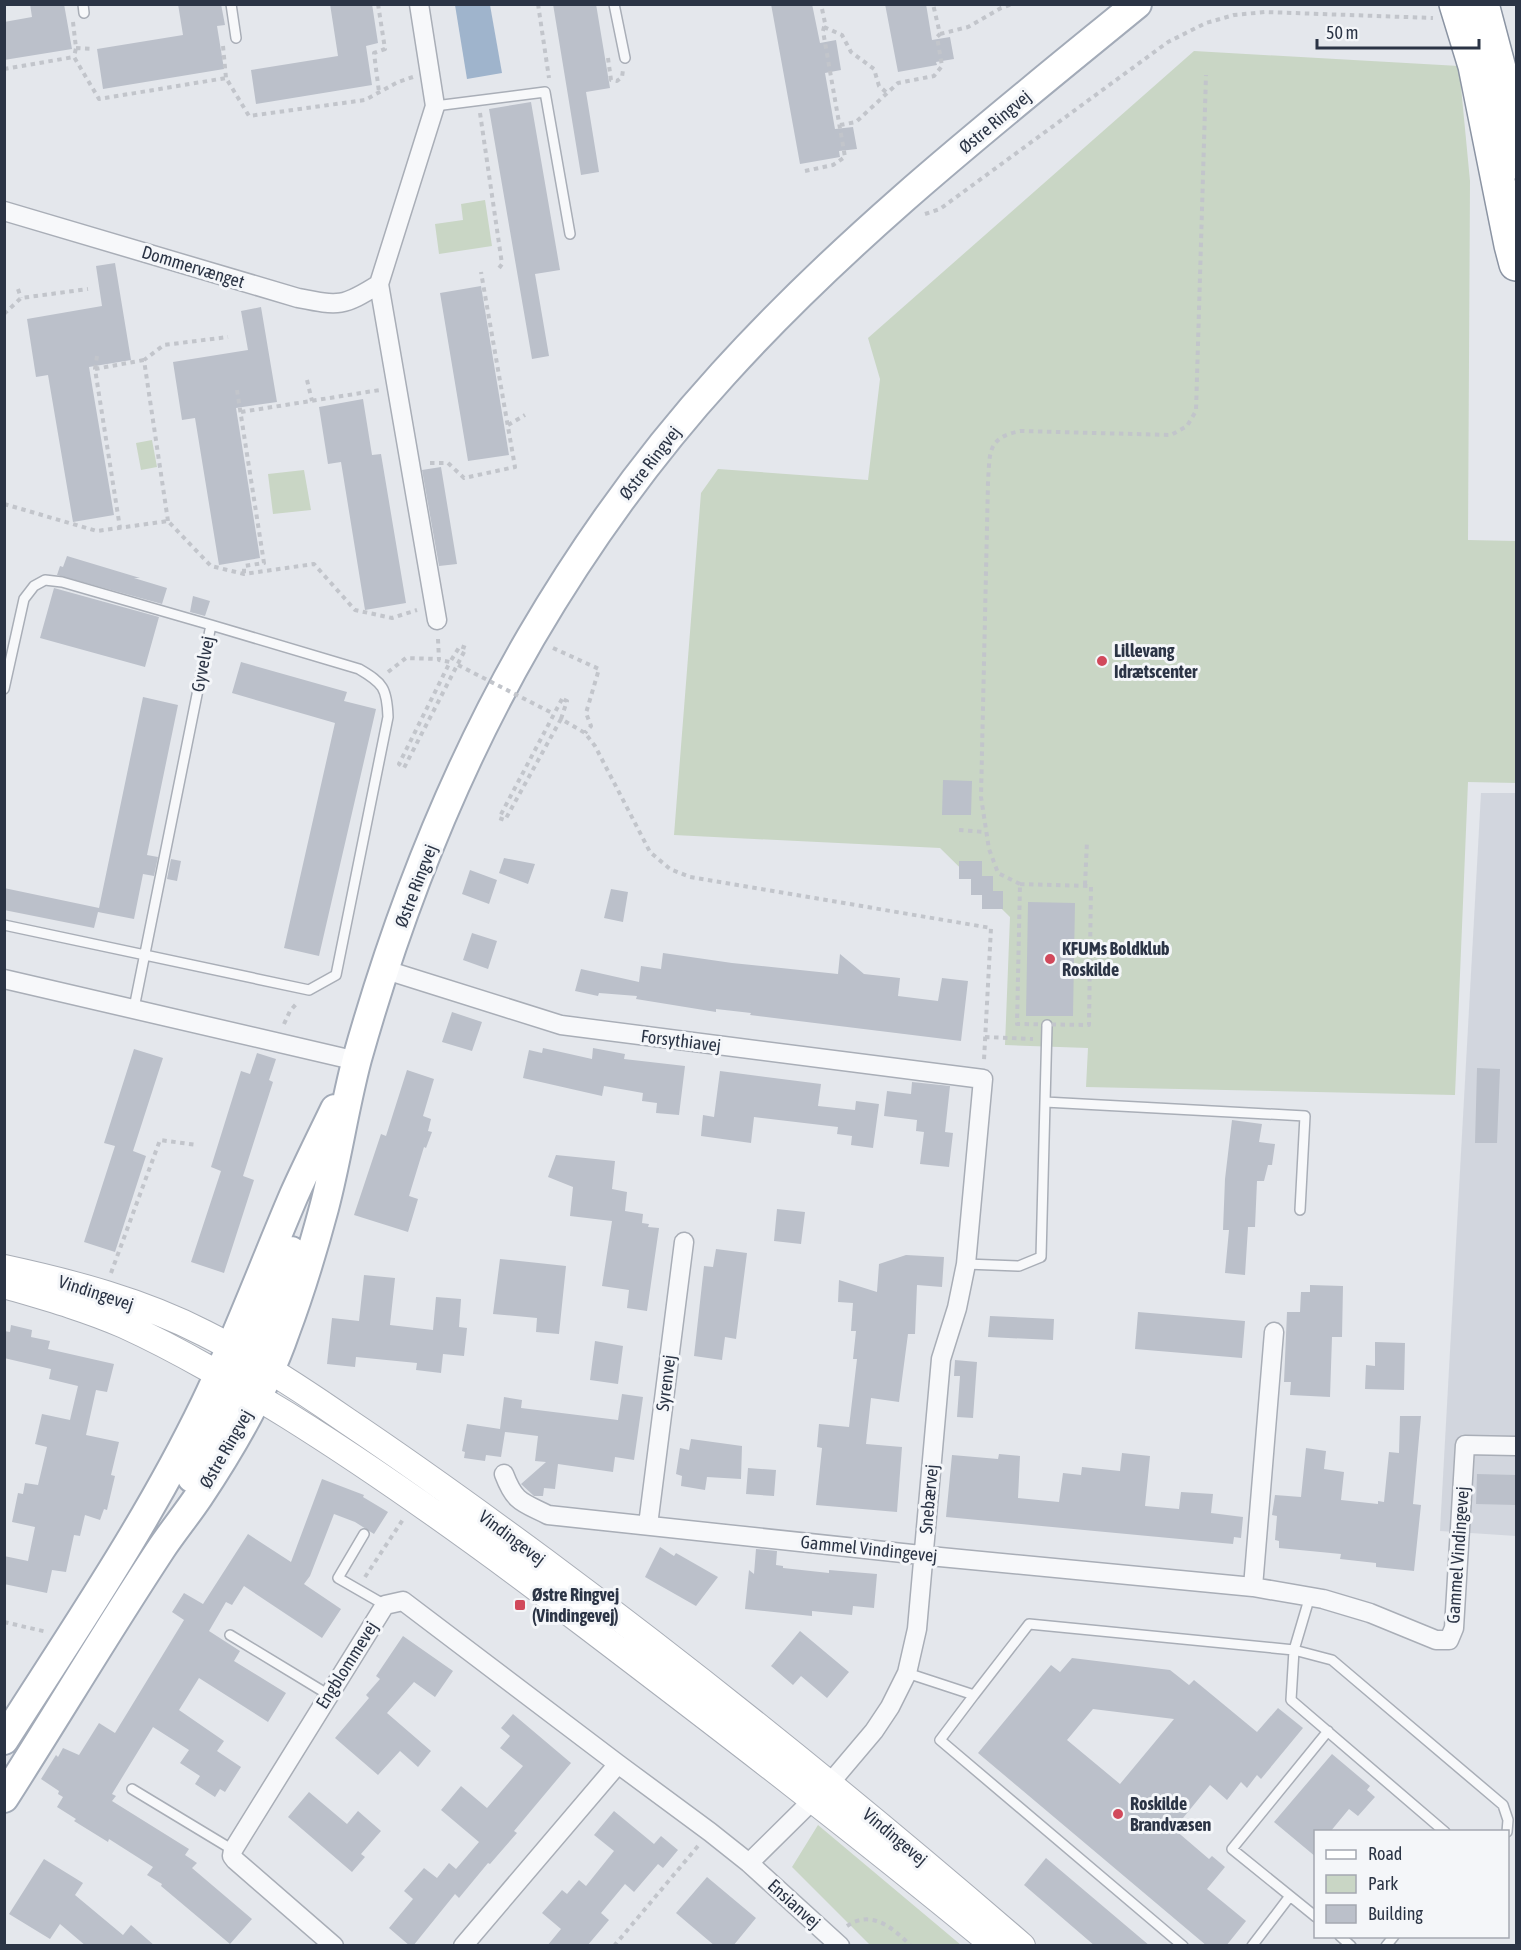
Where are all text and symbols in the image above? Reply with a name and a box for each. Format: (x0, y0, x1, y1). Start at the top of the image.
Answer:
scale bar (1317, 12, 1479, 50)
text: 50 m (1326, 22, 1358, 43)
street label: Østre Ringvej (955, 86, 1035, 158)
street label: Dommervænget (139, 241, 247, 292)
street label: Østre Ringvej (615, 422, 685, 503)
street label: Gyvelvej (187, 634, 218, 694)
place label: Lillevang Idrætscenter (1114, 640, 1198, 682)
marker: Lillevang Idrætscenter (1095, 654, 1109, 668)
street label: Østre Ringvej (390, 841, 441, 930)
place label: KFUMs Boldklub Roskilde (1062, 938, 1170, 980)
marker: KFUMs Boldklub Roskilde (1043, 952, 1057, 966)
street label: Forsythiavej (640, 1025, 722, 1056)
street label: Vindingevej (56, 1270, 136, 1315)
street label: Syrenvej (652, 1354, 679, 1412)
street label: Østre Ringvej (195, 1406, 256, 1492)
street label: Snebærvej (915, 1463, 942, 1535)
street label: Gammel Vindingevej (1442, 1486, 1473, 1624)
street label: Vindingevej (475, 1506, 550, 1569)
street label: Gammel Vindingevej (800, 1531, 938, 1566)
place label: Østre Ringvej (Vindingevej) (532, 1584, 619, 1626)
marker: Østre Ringvej (Vindingevej) (513, 1598, 527, 1612)
street label: Engblommevej (311, 1617, 382, 1712)
place label: Roskilde Brandvæsen (1130, 1793, 1212, 1835)
street label: Vindingevej (859, 1803, 932, 1870)
marker: Roskilde Brandvæsen (1111, 1807, 1125, 1821)
legend (1314, 1830, 1509, 1938)
text: Road (1368, 1843, 1402, 1864)
text: Park (1368, 1873, 1398, 1894)
street label: Ensianvej (764, 1875, 825, 1933)
text: Building (1368, 1903, 1423, 1924)

